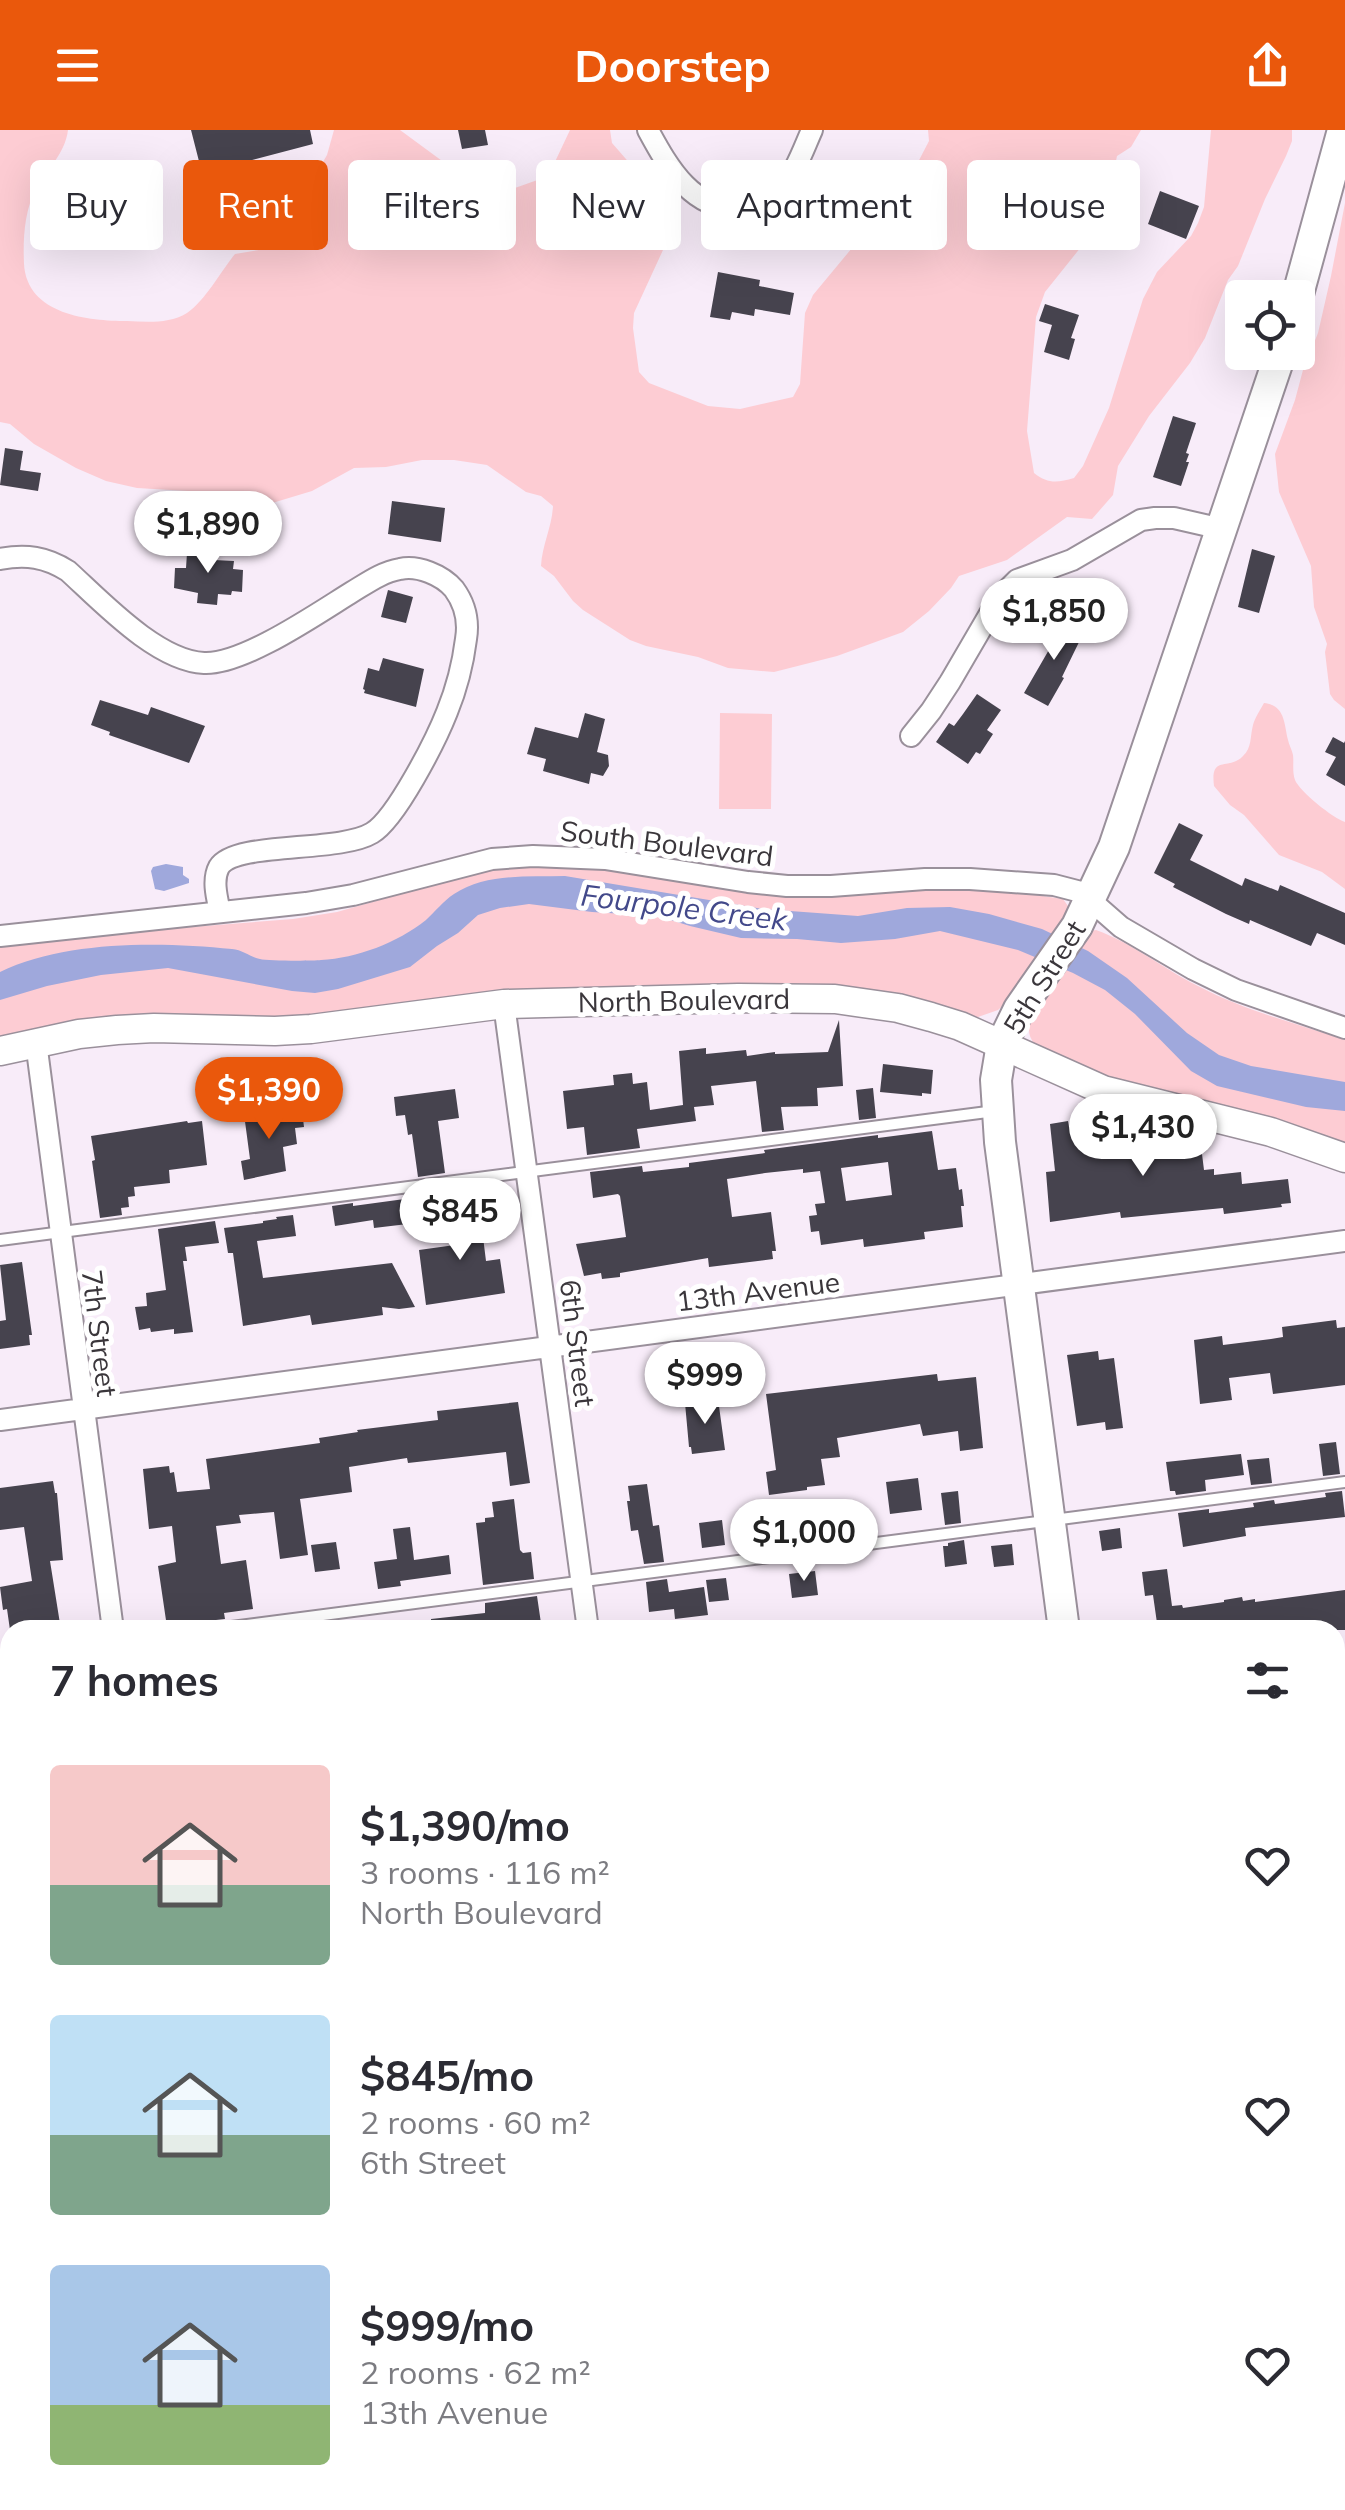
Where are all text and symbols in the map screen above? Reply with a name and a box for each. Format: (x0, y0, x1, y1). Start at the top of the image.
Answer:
text: Doorstep (574, 37, 771, 93)
icon: menu (50, 38, 105, 93)
icon: share (1240, 38, 1295, 93)
chip: Buy (30, 160, 163, 250)
chip: Rent (183, 160, 328, 250)
chip: Filters (348, 160, 516, 250)
chip: New (536, 160, 681, 250)
chip: Apartment (701, 160, 947, 250)
chip: House (967, 160, 1140, 250)
map controls (1225, 280, 1315, 370)
button: locate (1225, 280, 1315, 370)
pin: $1,890 (127, 491, 289, 576)
text: $1,890 (156, 503, 260, 543)
pin: $1,850 (973, 578, 1135, 663)
text: $1,850 (1002, 590, 1106, 630)
street label: South Boulevard (559, 813, 775, 873)
water label: Fourpole Creek (579, 876, 791, 939)
street label: 5th Street (995, 913, 1093, 1040)
street label: North Boulevard (578, 981, 790, 1019)
pin: $1,390 (188, 1057, 350, 1142)
text: $1,390 (217, 1069, 321, 1109)
pin: $1,430 (1062, 1094, 1224, 1179)
text: $1,430 (1091, 1106, 1195, 1146)
pin: $845 (401, 1178, 519, 1263)
text: $845 (422, 1190, 498, 1230)
street label: 13th Avenue (674, 1264, 842, 1318)
street label: 7th Street (75, 1267, 125, 1399)
street label: 6th Street (553, 1277, 603, 1409)
pin: $999 (646, 1342, 764, 1427)
text: $999 (667, 1354, 743, 1394)
pin: $1,000 (723, 1499, 885, 1584)
text: $1,000 (752, 1511, 856, 1551)
icon: filters (1240, 1653, 1295, 1708)
text: 7 homes (50, 1654, 219, 1707)
text: $1,390/mo (360, 1799, 570, 1852)
icon: home (130, 1805, 250, 1925)
icon: heart (1240, 1838, 1295, 1893)
text: 3 rooms · 116 m² (360, 1852, 610, 1892)
text: North Boulevard (360, 1892, 603, 1932)
text: $845/mo (360, 2049, 534, 2102)
icon: home (130, 2055, 250, 2175)
icon: heart (1240, 2088, 1295, 2143)
text: 2 rooms · 60 m² (360, 2102, 591, 2142)
text: 6th Street (360, 2142, 506, 2182)
text: $999/mo (360, 2299, 534, 2352)
icon: home (130, 2305, 250, 2425)
icon: heart (1240, 2338, 1295, 2393)
text: 2 rooms · 62 m² (360, 2352, 591, 2392)
text: 13th Avenue (360, 2392, 548, 2432)

